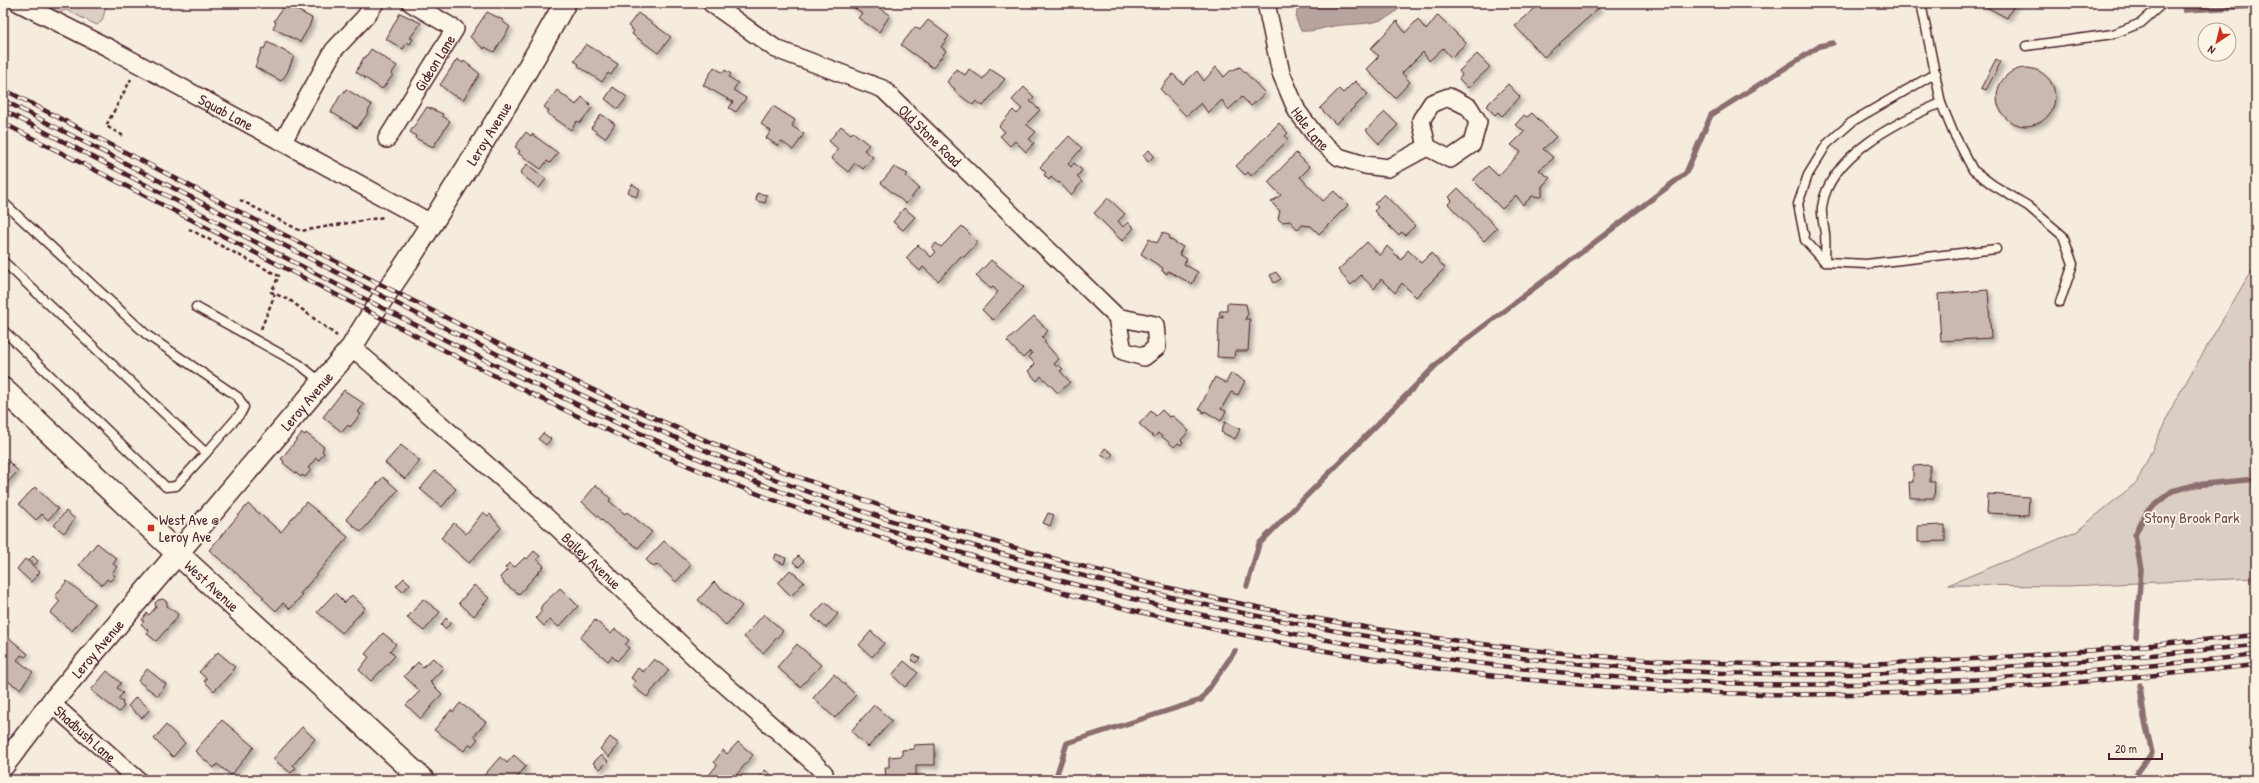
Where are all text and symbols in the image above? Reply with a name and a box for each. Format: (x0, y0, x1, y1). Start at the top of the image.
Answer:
north arrow (2197, 22, 2237, 62)
street label: Gideon Lane (409, 30, 460, 95)
text: N (2205, 43, 2218, 58)
street label: Squab Lane (195, 88, 257, 135)
street label: Leroy Avenue (461, 97, 516, 169)
street label: Old Stone Road (894, 100, 967, 171)
street label: Hale Lane (1287, 102, 1334, 155)
street label: Leroy Avenue (276, 367, 338, 435)
park label: Stony Brook Park (2145, 507, 2239, 528)
place label: West Ave @ Leroy Ave (159, 509, 220, 547)
marker: West Ave @ Leroy Ave (146, 523, 156, 533)
street label: Bailey Avenue (558, 527, 626, 594)
street label: West Avenue (180, 555, 244, 616)
street label: Leroy Avenue (66, 614, 128, 682)
street label: Shadbush Lane (50, 700, 121, 767)
scale bar (2109, 735, 2162, 761)
text: 20 m (2115, 740, 2137, 757)

